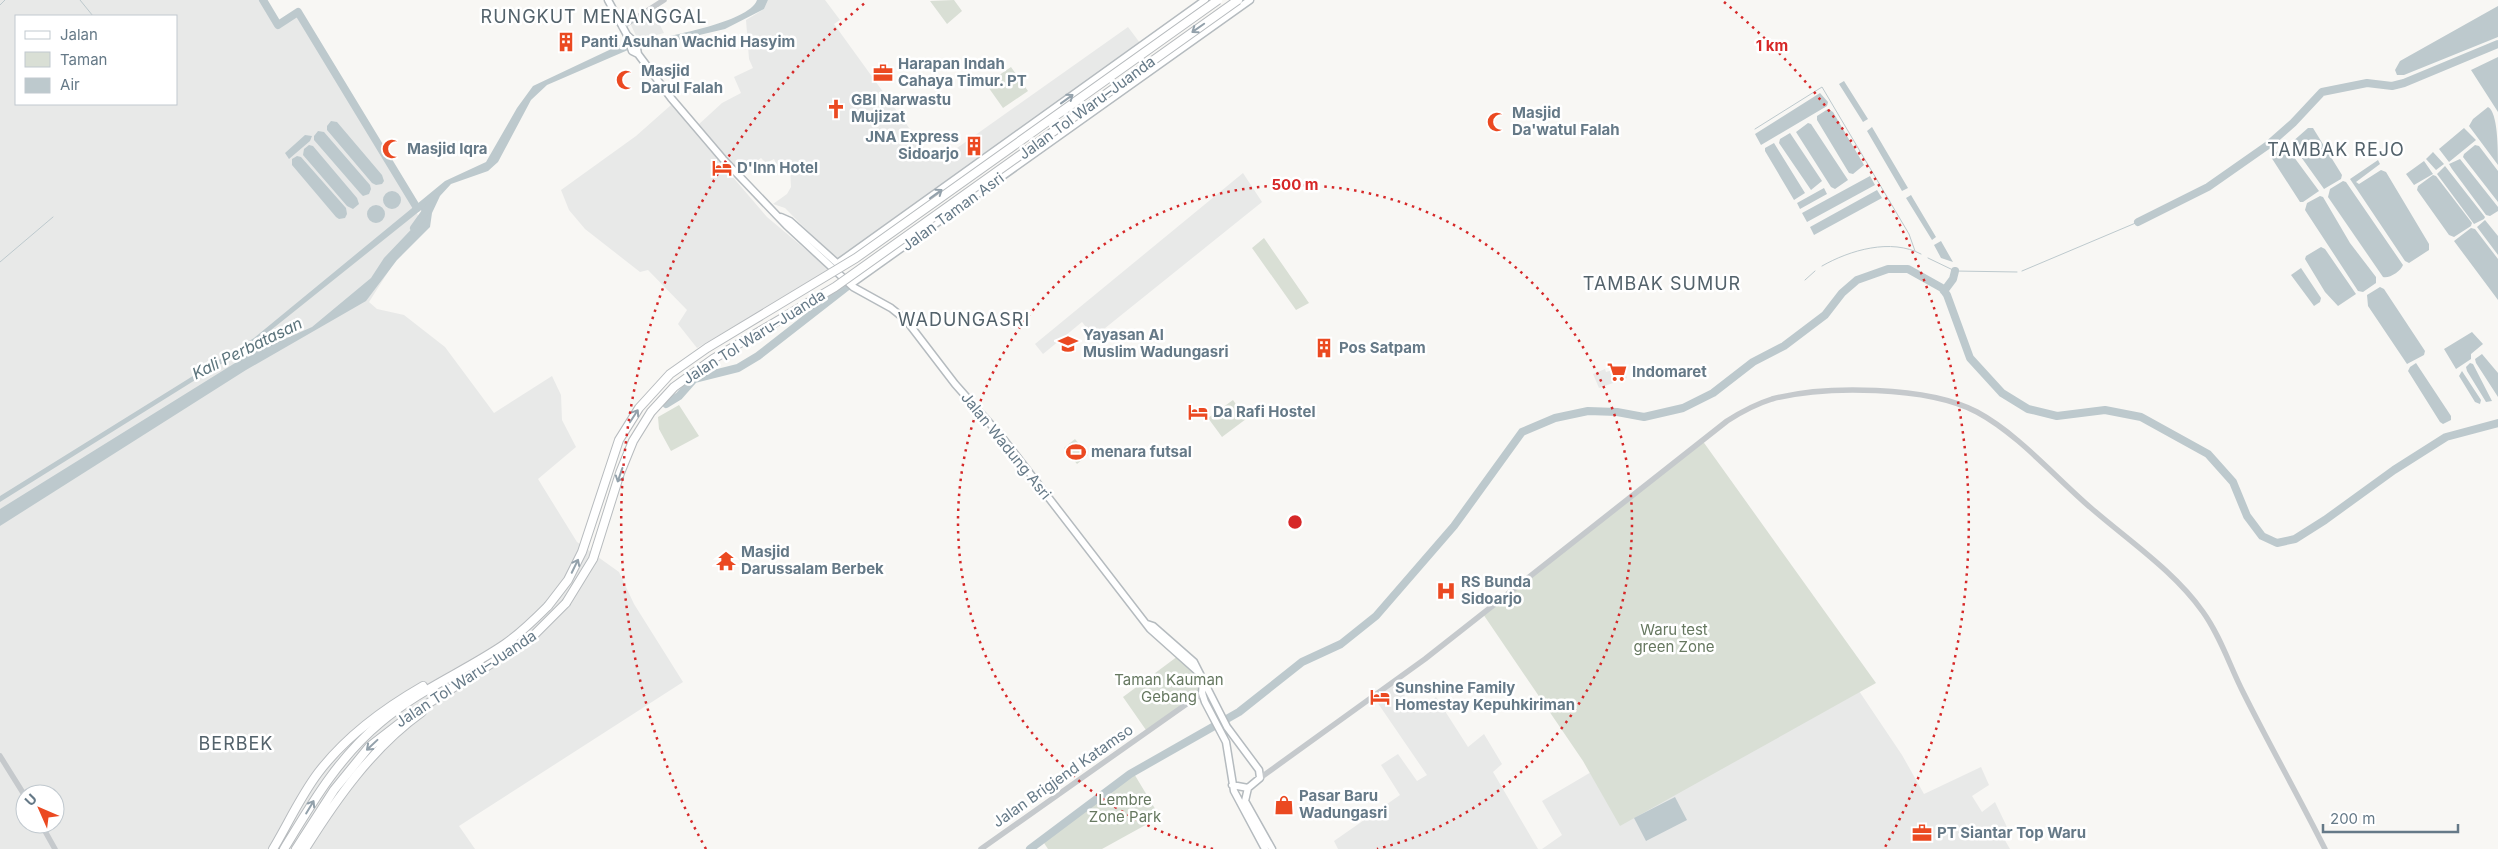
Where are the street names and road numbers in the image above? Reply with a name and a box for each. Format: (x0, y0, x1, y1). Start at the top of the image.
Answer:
street label: Jalan Tol Waru–Juanda (1015, 52, 1159, 164)
street label: Jalan Taman Asri (898, 168, 1007, 255)
street label: Jalan Tol Waru–Juanda (679, 285, 828, 388)
street label: Jalan Wadung Asri (957, 388, 1056, 503)
street label: Jalan Tol Waru–Juanda (392, 626, 540, 731)
street label: Jalan Brigjend Katamso (989, 720, 1137, 831)

